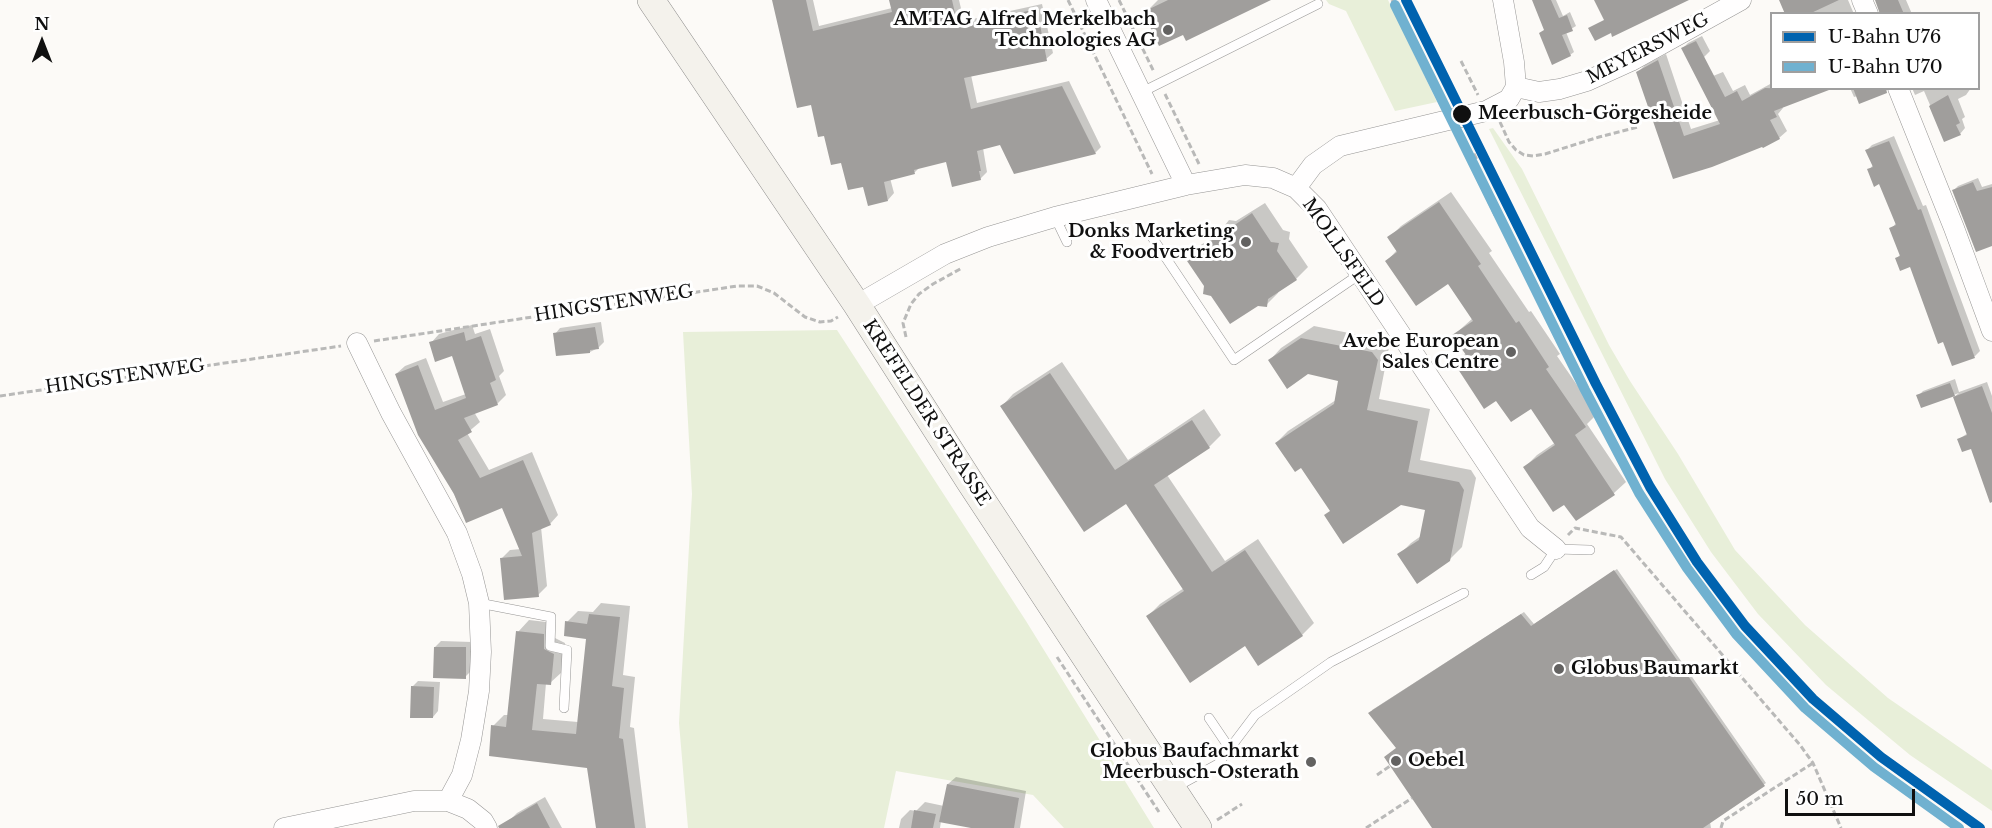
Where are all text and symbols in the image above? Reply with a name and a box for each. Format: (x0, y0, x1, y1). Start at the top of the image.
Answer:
place label: AMTAG Alfred Merkelbach Technologies AG (893, 9, 1156, 52)
street label: MEYERSWEG (1583, 9, 1713, 89)
north arrow (12, 12, 72, 72)
legend (1770, 12, 1980, 90)
text: N (34, 14, 50, 34)
marker: AMTAG Alfred Merkelbach Technologies AG (1161, 23, 1175, 37)
text: U-Bahn U76 (1828, 26, 1941, 48)
text: U-Bahn U70 (1828, 56, 1943, 78)
marker: Meerbusch-Görgesheide (1451, 103, 1473, 125)
place label: Meerbusch-Görgesheide (1478, 103, 1712, 125)
street label: MOLLSFELD (1297, 194, 1389, 312)
place label: Donks Marketing & Foodvertrieb (1068, 221, 1234, 264)
marker: Donks Marketing & Foodvertrieb (1239, 235, 1253, 249)
street label: HINGSTENWEG (533, 281, 695, 327)
street label: KREFELDER STRASSE (858, 316, 994, 510)
place label: Avebe European Sales Centre (1343, 331, 1499, 374)
marker: Avebe European Sales Centre (1504, 345, 1518, 359)
street label: HINGSTENWEG (44, 355, 206, 399)
place label: Globus Baumarkt (1571, 658, 1739, 680)
marker: Globus Baumarkt (1552, 662, 1566, 676)
place label: Globus Baufachmarkt Meerbusch-Osterath (1090, 741, 1299, 783)
place label: Oebel (1408, 750, 1465, 772)
marker: Oebel (1389, 754, 1403, 768)
marker: Globus Baufachmarkt Meerbusch-Osterath (1304, 755, 1318, 769)
scale bar (1788, 777, 1918, 815)
text: 50 m (1796, 788, 1844, 810)

